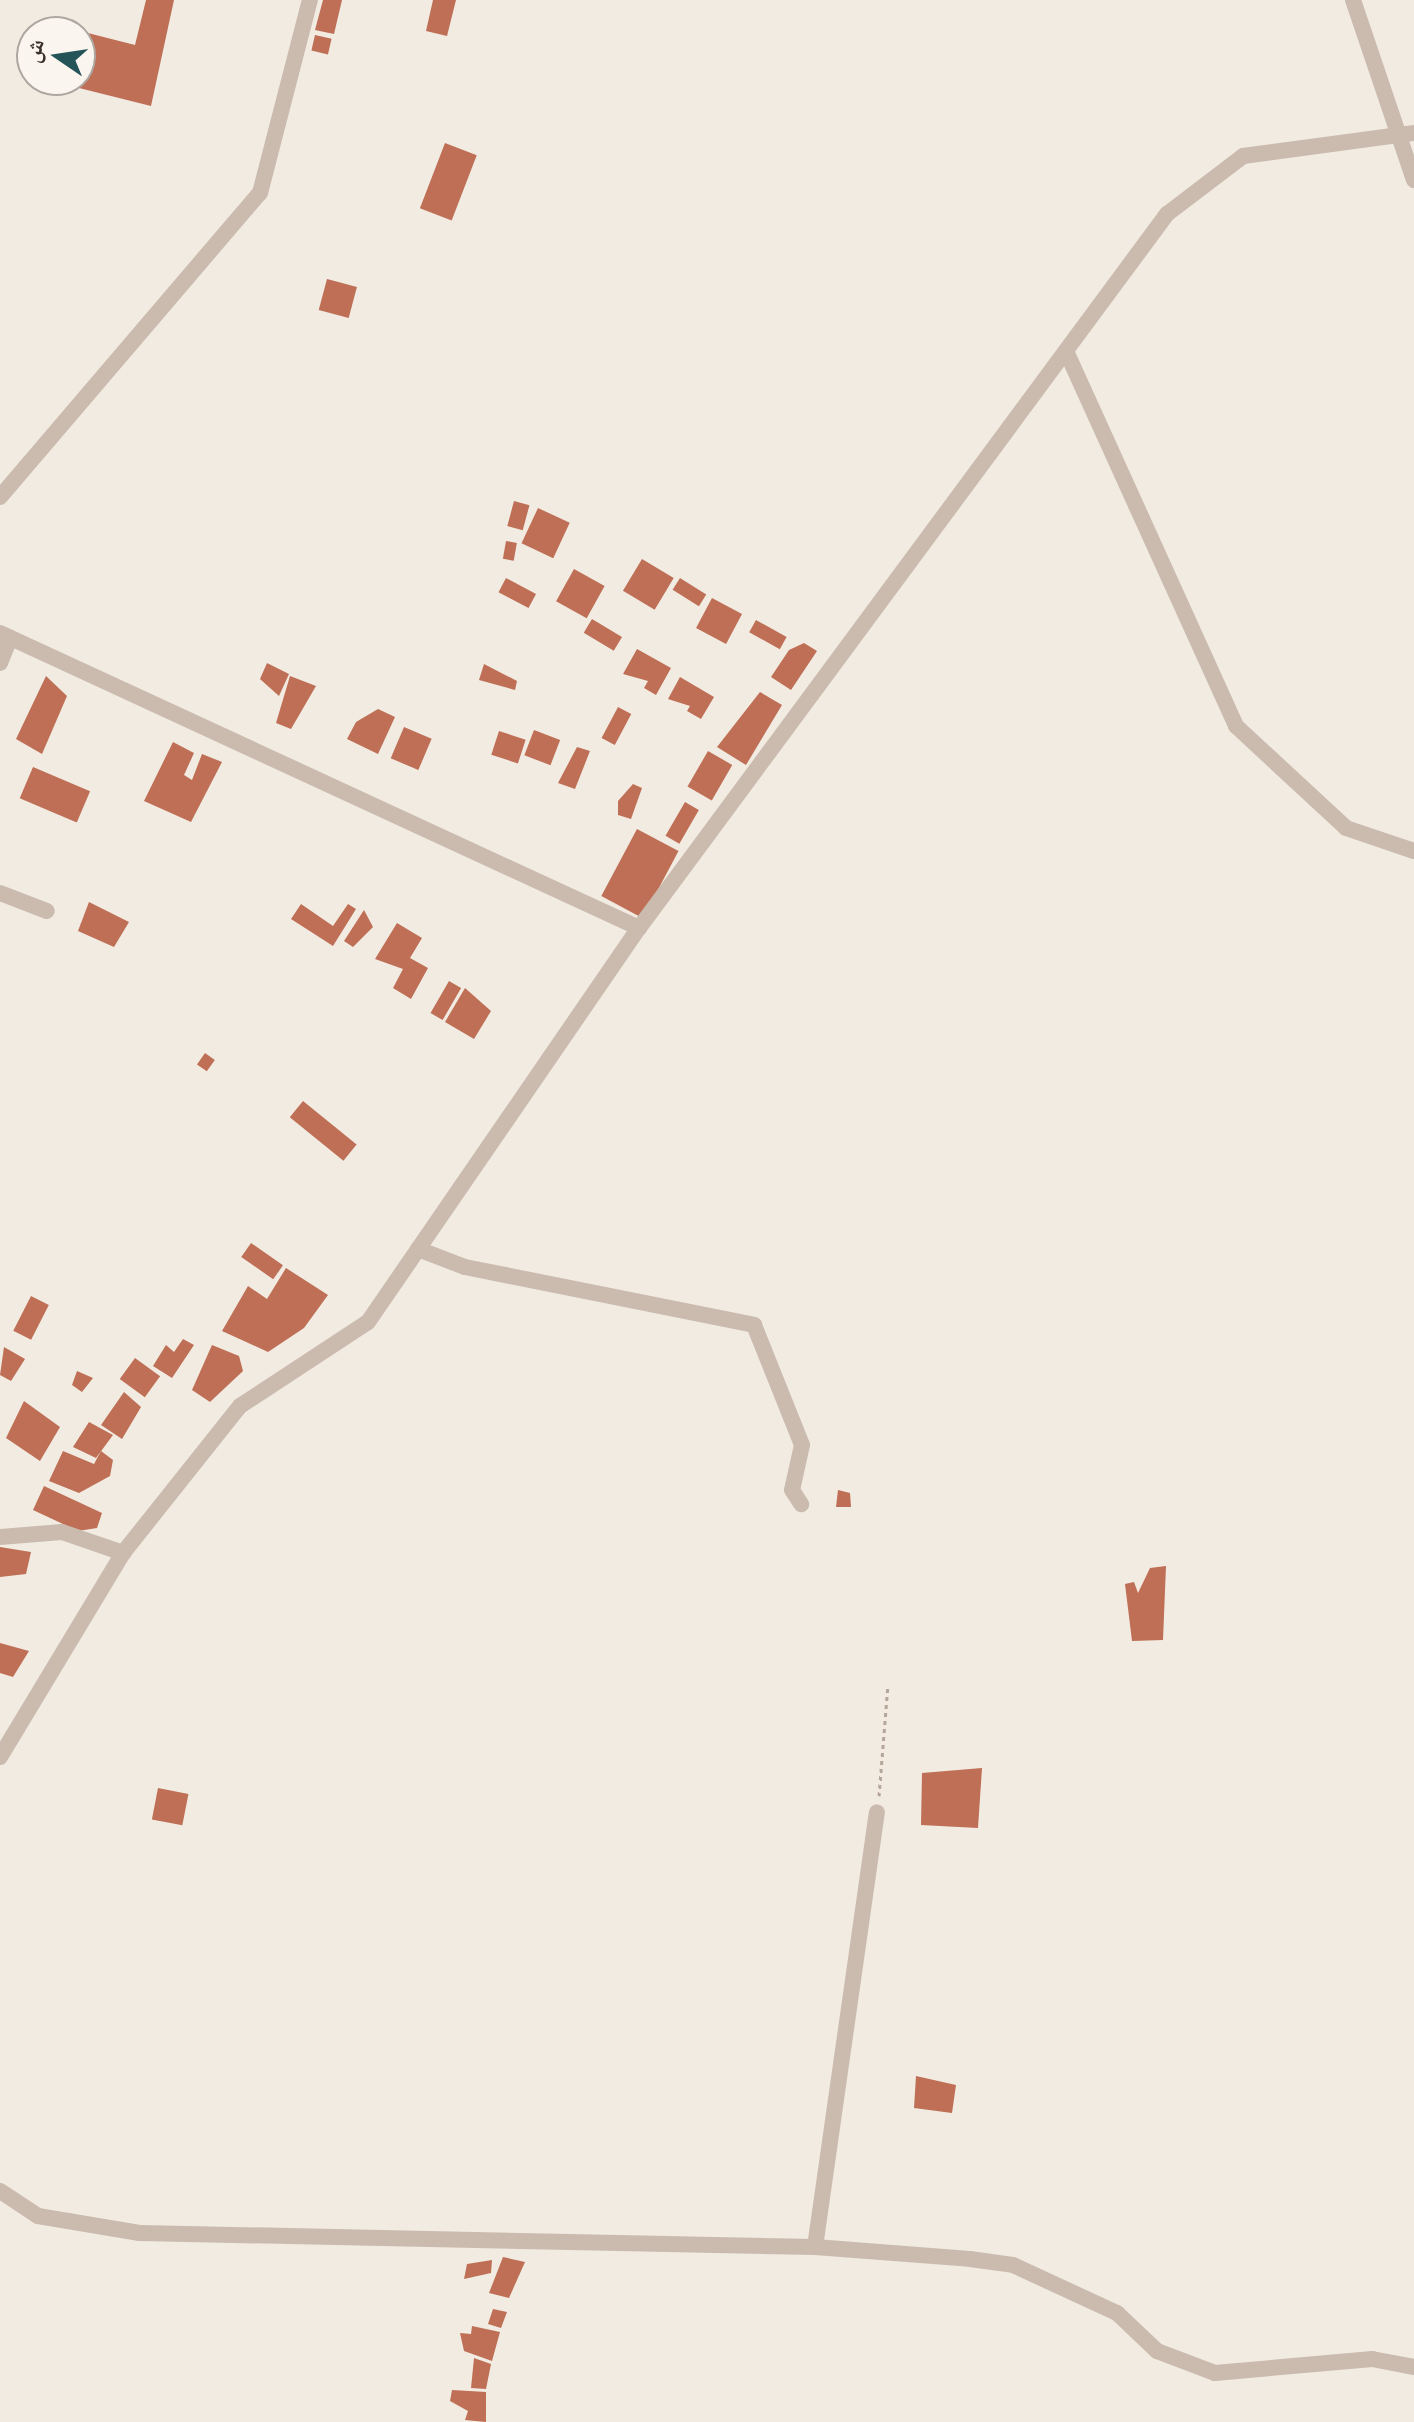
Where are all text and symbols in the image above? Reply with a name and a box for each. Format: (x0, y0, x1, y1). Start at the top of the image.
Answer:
north arrow (16, 16, 96, 96)
text: ش (18, 37, 50, 65)

